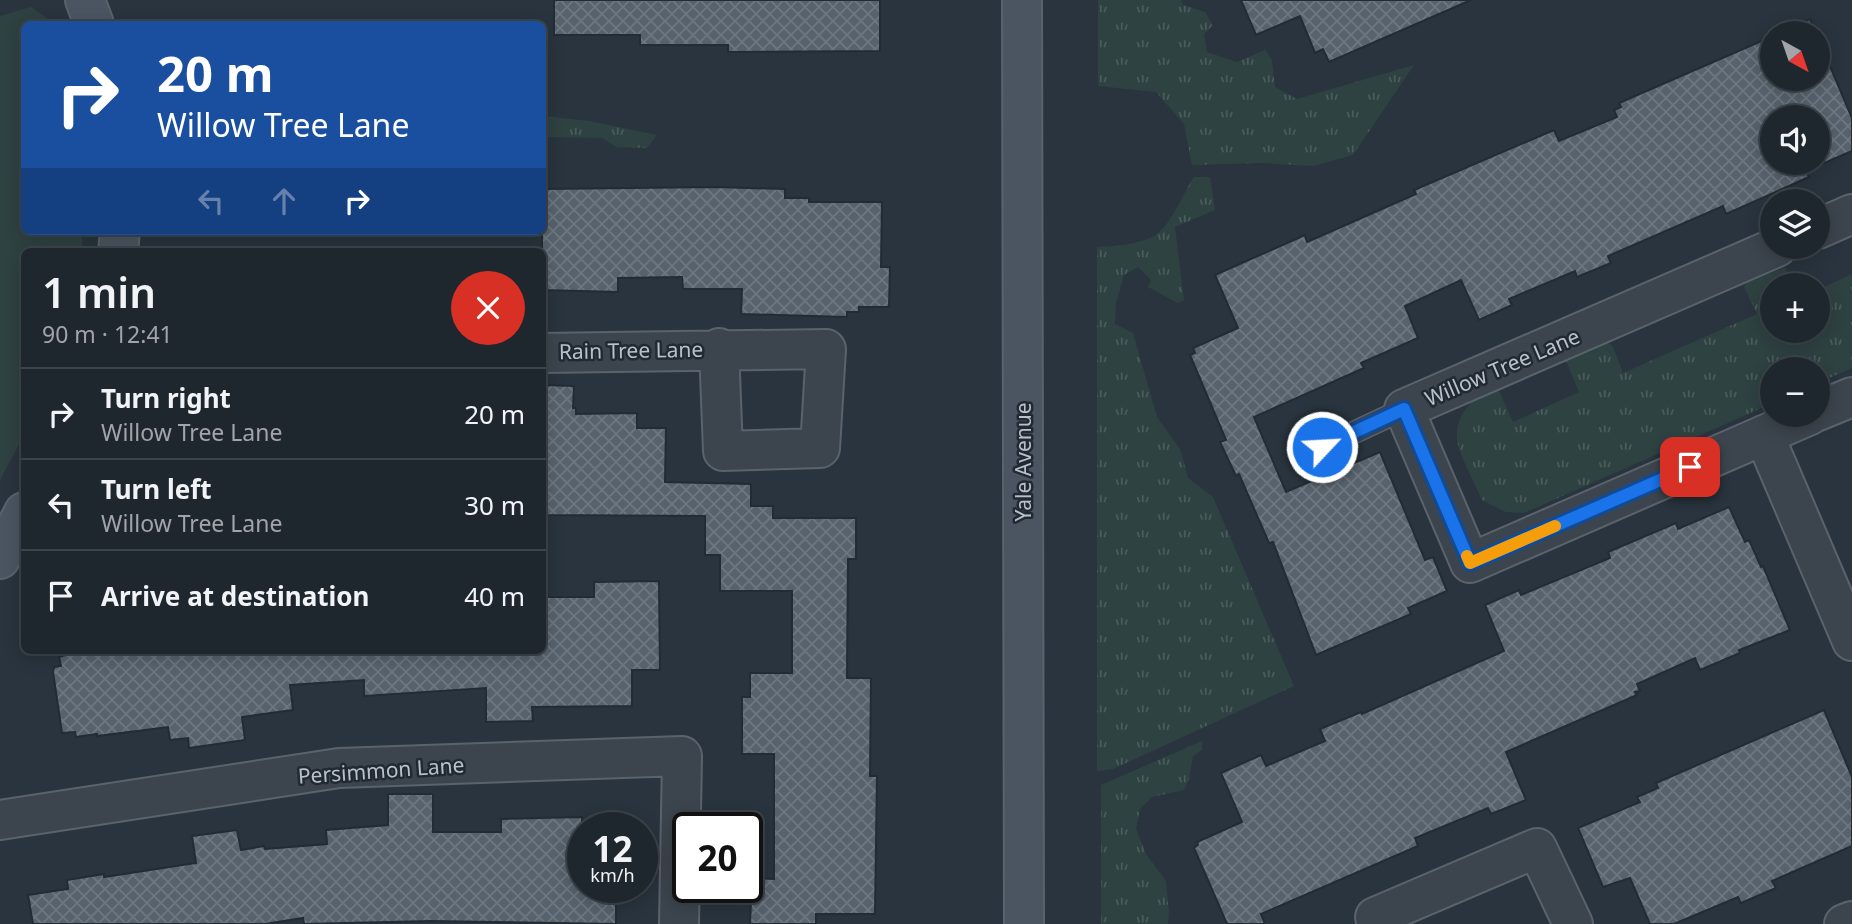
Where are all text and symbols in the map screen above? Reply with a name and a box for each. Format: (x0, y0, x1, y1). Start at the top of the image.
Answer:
north arrow (1760, 21, 1830, 91)
map controls (1760, 21, 1830, 427)
text: 20 m (157, 40, 274, 106)
icon: right (42, 49, 133, 140)
text: Willow Tree Lane (157, 103, 409, 146)
button: sound (1760, 105, 1830, 175)
icon: left (192, 182, 230, 220)
icon: ahead (265, 182, 303, 220)
icon: right (338, 182, 376, 220)
button: layers (1760, 189, 1830, 259)
text: 1 min (42, 263, 156, 320)
button: close (451, 271, 525, 345)
button: + (1760, 273, 1830, 343)
text: 90 m · 12:41 (42, 318, 173, 350)
street label: Willow Tree Lane (1420, 322, 1584, 412)
street label: Rain Tree Lane (559, 335, 703, 365)
button: − (1760, 357, 1830, 427)
text: Turn right (101, 380, 231, 416)
icon: right (42, 395, 80, 433)
text: 20 m (464, 396, 525, 432)
street label: Yale Avenue (1009, 402, 1037, 522)
position arrow (1285, 410, 1359, 484)
text: Willow Tree Lane (101, 416, 282, 448)
pin (1660, 437, 1720, 497)
icon: arrive (1671, 448, 1709, 486)
text: Turn left (101, 471, 212, 507)
icon: left (42, 486, 80, 524)
text: 30 m (464, 487, 525, 523)
text: Willow Tree Lane (101, 507, 282, 539)
icon: arrive (42, 577, 80, 615)
text: Arrive at destination (101, 578, 370, 614)
text: 40 m (464, 578, 525, 614)
street label: Persimmon Lane (297, 750, 465, 790)
speed limit sign: 20 (672, 812, 763, 903)
text: 12 (592, 825, 633, 872)
text: km/h (590, 863, 635, 887)

